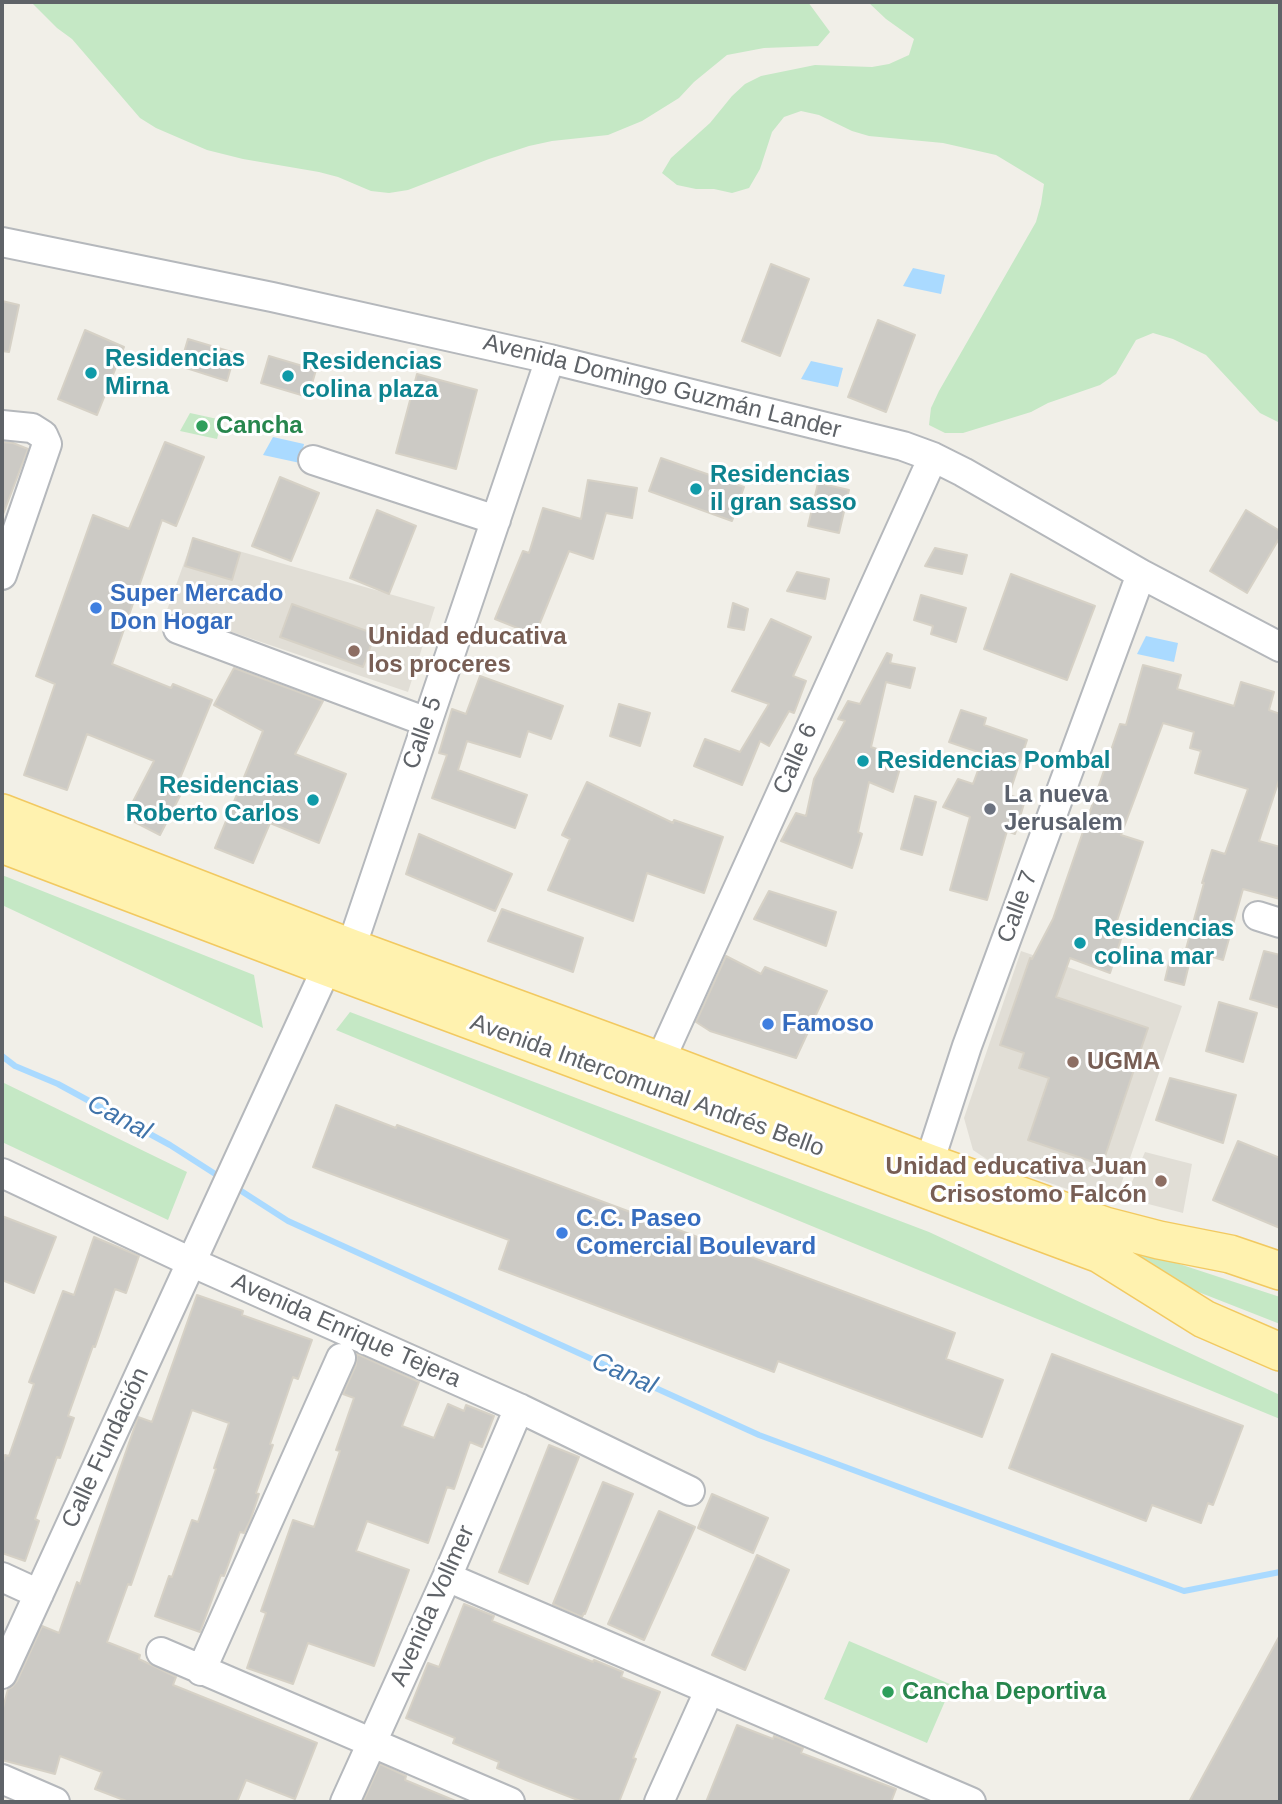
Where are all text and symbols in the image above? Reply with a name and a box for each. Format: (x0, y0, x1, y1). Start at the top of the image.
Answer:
street label: Avenida Domingo Guzmán Lander (480, 329, 844, 445)
place label: Residencias Mirna (105, 345, 245, 401)
place label: Residencias colina plaza (302, 348, 442, 404)
marker: Residencias Mirna (83, 365, 99, 381)
marker: Residencias colina plaza (280, 368, 296, 384)
place label: Cancha (216, 412, 303, 440)
marker: Cancha (194, 418, 210, 434)
place label: Residencias il gran sasso (710, 461, 857, 517)
marker: Residencias il gran sasso (688, 481, 704, 497)
place label: Super Mercado Don Hogar (110, 580, 283, 636)
marker: Super Mercado Don Hogar (88, 600, 104, 616)
place label: Unidad educativa los proceres (368, 623, 567, 679)
marker: Unidad educativa los proceres (346, 643, 362, 659)
street label: Calle 5 (397, 693, 449, 773)
street label: Calle 6 (768, 719, 824, 799)
place label: Residencias Pombal (877, 747, 1110, 775)
marker: Residencias Pombal (855, 753, 871, 769)
place label: Residencias Roberto Carlos (126, 772, 299, 828)
place label: La nueva Jerusalem (1004, 781, 1123, 837)
marker: Residencias Roberto Carlos (305, 792, 321, 808)
marker: La nueva Jerusalem (982, 801, 998, 817)
street label: Calle 7 (992, 867, 1044, 947)
place label: Residencias colina mar (1094, 915, 1234, 971)
marker: Residencias colina mar (1072, 935, 1088, 951)
street label: Avenida Intercomunal Andrés Bello (466, 1008, 828, 1164)
place label: Famoso (782, 1010, 874, 1038)
marker: Famoso (760, 1016, 776, 1032)
place label: UGMA (1087, 1048, 1160, 1076)
marker: UGMA (1065, 1054, 1081, 1070)
water label: Canal (82, 1088, 156, 1148)
place label: Unidad educativa Juan Crisostomo Falcón (886, 1153, 1147, 1209)
marker: Unidad educativa Juan Crisostomo Falcón (1153, 1173, 1169, 1189)
place label: C.C. Paseo Comercial Boulevard (576, 1205, 816, 1261)
marker: C.C. Paseo Comercial Boulevard (554, 1225, 570, 1241)
street label: Avenida Enrique Tejera (227, 1267, 465, 1395)
water label: Canal (587, 1346, 661, 1402)
street label: Calle Fundación (56, 1363, 156, 1533)
street label: Avenida Vollmer (385, 1521, 481, 1691)
place label: Cancha Deportiva (902, 1678, 1106, 1706)
marker: Cancha Deportiva (880, 1684, 896, 1700)

